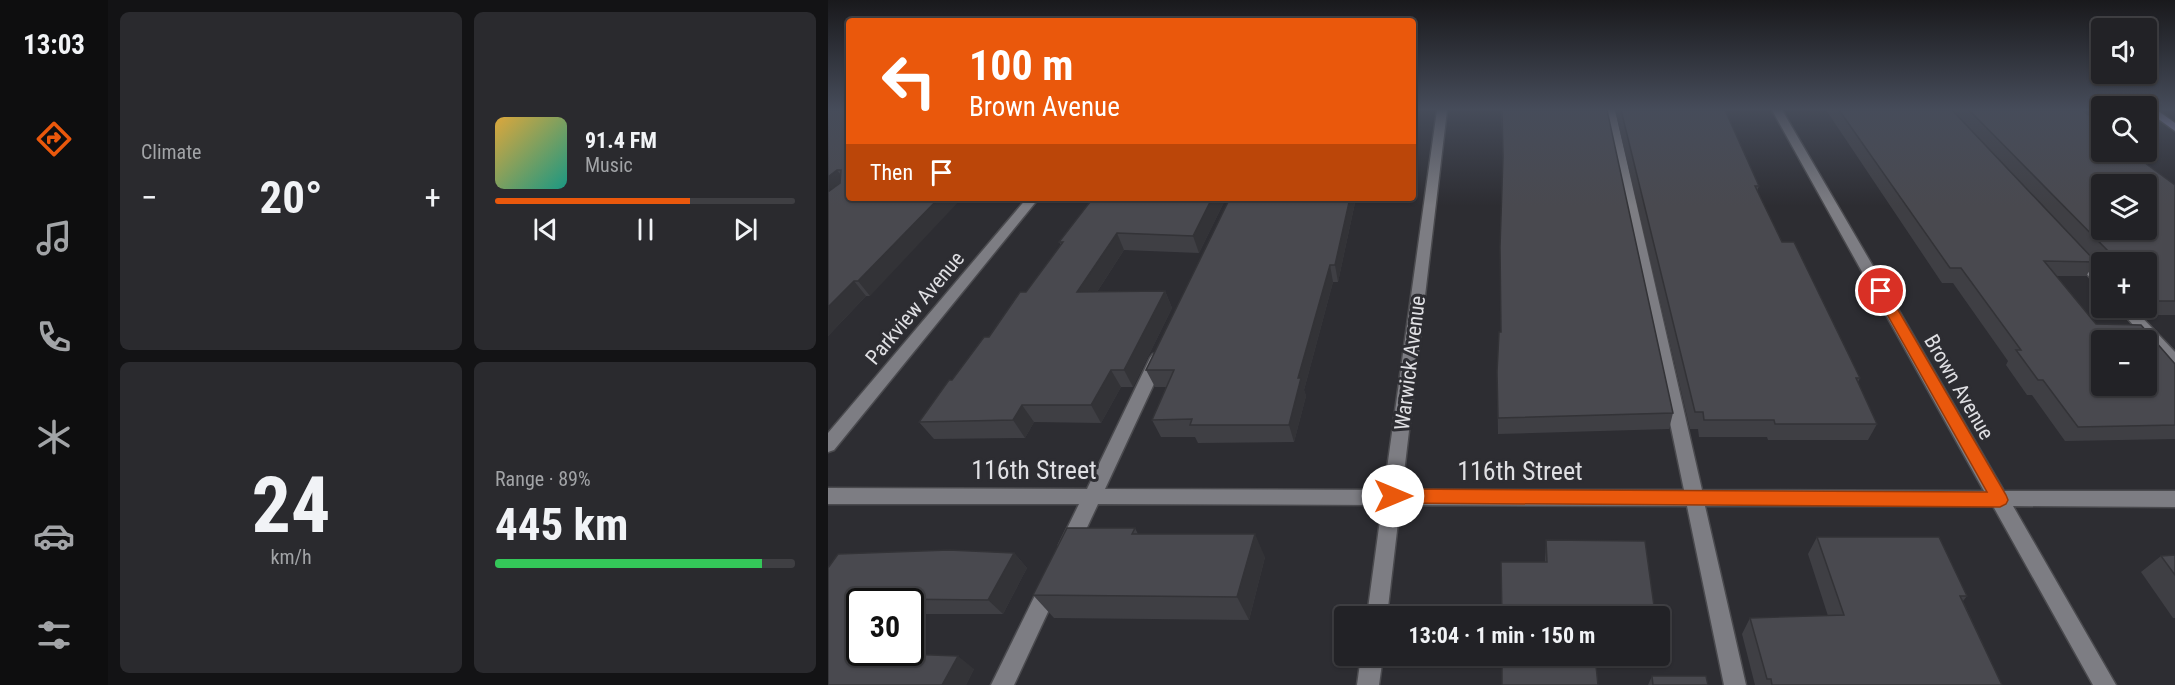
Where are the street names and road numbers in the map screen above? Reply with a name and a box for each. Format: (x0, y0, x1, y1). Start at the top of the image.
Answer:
street label: Parkview Avenue (861, 247, 969, 369)
street label: Warwick Avenue (1390, 294, 1430, 432)
street label: Brown Avenue (1919, 330, 1999, 444)
street label: 116th Street (971, 455, 1097, 485)
street label: 116th Street (1457, 456, 1583, 486)

